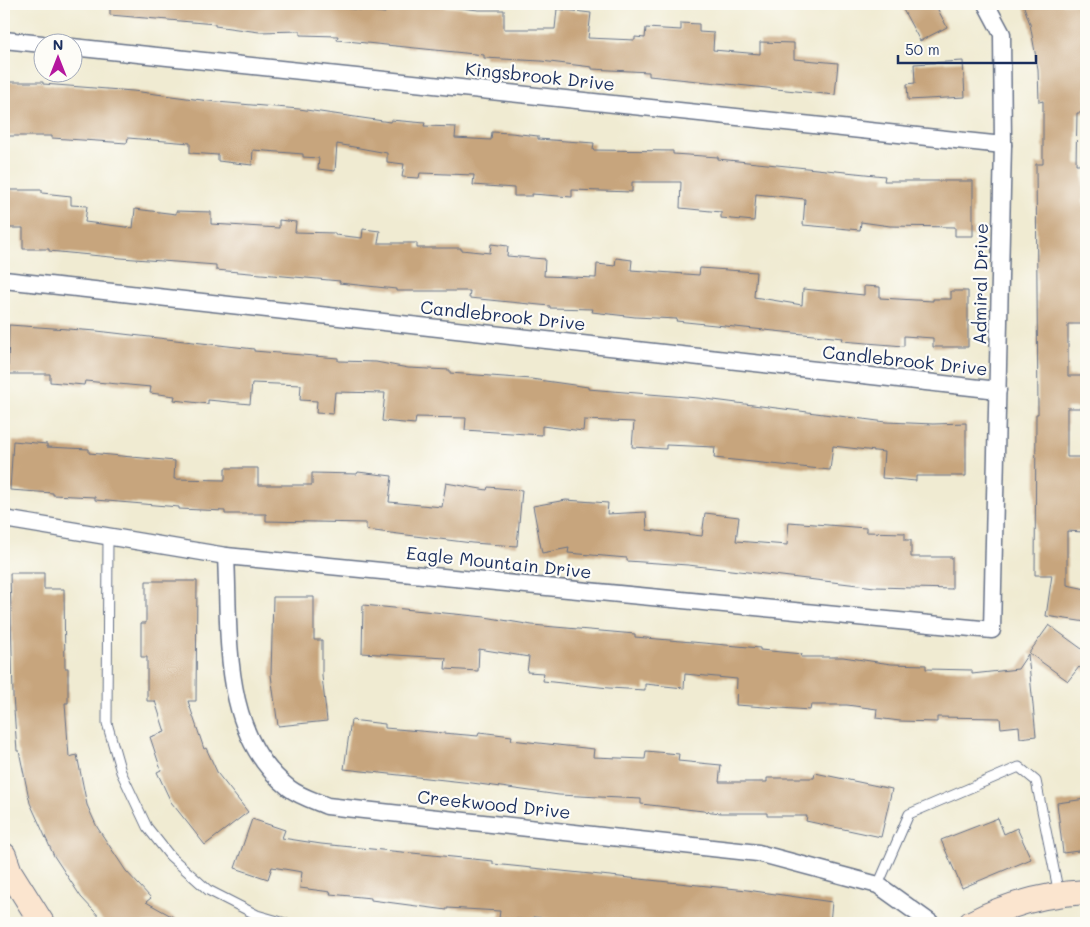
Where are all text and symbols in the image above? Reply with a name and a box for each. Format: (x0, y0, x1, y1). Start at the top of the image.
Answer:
north arrow (32, 32, 82, 82)
scale bar (898, 32, 1035, 64)
text: N (53, 35, 63, 54)
text: 50 m (905, 39, 940, 59)
street label: Kingsbrook Drive (464, 56, 616, 96)
street label: Admiral Drive (967, 223, 993, 345)
street label: Candlebrook Drive (419, 294, 587, 336)
street label: Candlebrook Drive (821, 339, 989, 381)
street label: Eagle Mountain Drive (405, 540, 593, 584)
street label: Creekwood Drive (416, 784, 572, 824)

